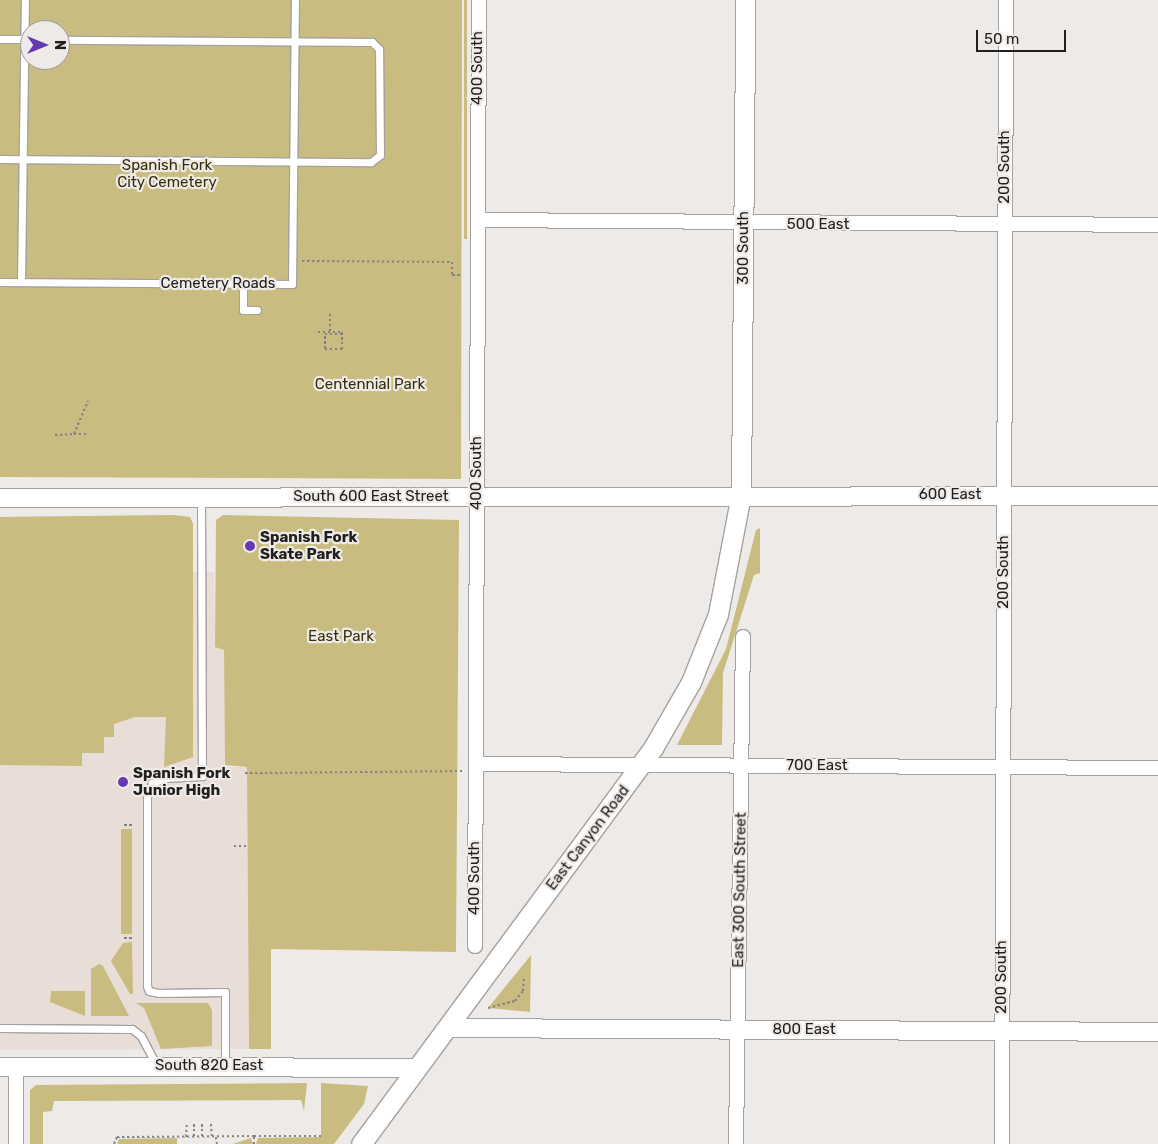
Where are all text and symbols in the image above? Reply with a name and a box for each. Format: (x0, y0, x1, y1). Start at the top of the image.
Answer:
north arrow (20, 20, 70, 70)
scale bar (978, 20, 1068, 52)
text: 50 m (984, 30, 1019, 48)
street label: 400 South (469, 31, 487, 105)
text: N (51, 40, 68, 50)
street label: 200 South (996, 130, 1014, 204)
park label: Spanish Fork City Cemetery (117, 156, 217, 191)
street label: 300 South (735, 211, 753, 285)
street label: 500 East (787, 216, 849, 234)
street label: Cemetery Roads (160, 275, 276, 293)
park label: Centennial Park (315, 376, 425, 394)
street label: 400 South (468, 436, 486, 510)
street label: 600 East (919, 486, 981, 504)
street label: South 600 East Street (293, 488, 449, 506)
place label: Spanish Fork Skate Park (260, 528, 357, 563)
street label: 200 South (995, 535, 1013, 609)
marker: Spanish Fork Skate Park (244, 540, 256, 552)
park label: East Park (308, 628, 374, 646)
street label: 700 East (786, 757, 848, 775)
place label: Spanish Fork Junior High (133, 764, 230, 799)
marker: Spanish Fork Junior High (117, 776, 129, 788)
street label: East Canyon Road (543, 782, 633, 894)
street label: East 300 South Street (730, 812, 750, 968)
street label: 400 South (466, 841, 484, 915)
street label: 200 South (993, 940, 1011, 1014)
street label: 800 East (772, 1021, 836, 1039)
street label: South 820 East (155, 1057, 263, 1075)

